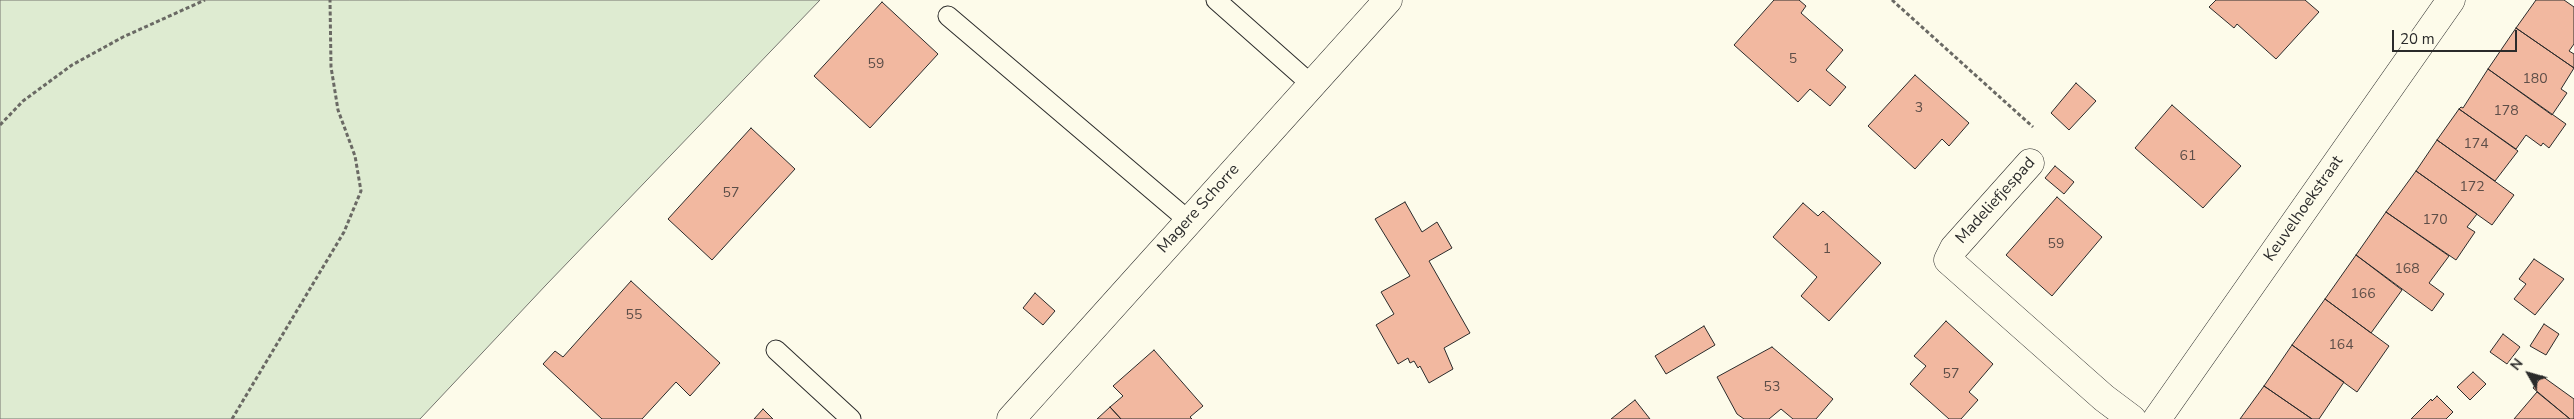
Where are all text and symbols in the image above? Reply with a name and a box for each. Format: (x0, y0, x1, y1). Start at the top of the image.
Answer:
scale bar (2394, 20, 2519, 52)
text: 20 m (2400, 29, 2435, 49)
house number: 5 (1789, 52, 1797, 68)
house number: 59 (868, 57, 884, 73)
house number: 180 (2522, 72, 2548, 88)
house number: 3 (1915, 101, 1923, 117)
house number: 178 (2493, 104, 2519, 120)
house number: 174 (2463, 137, 2489, 153)
house number: 61 (2180, 149, 2196, 165)
street label: Keuvelhoekstraat (2260, 153, 2348, 265)
street label: Madeliefjespad (1952, 154, 2040, 248)
street label: Magere Schorre (1154, 160, 1244, 258)
house number: 172 (2459, 180, 2485, 196)
house number: 57 (723, 186, 739, 202)
house number: 170 (2422, 213, 2448, 229)
house number: 59 (2048, 237, 2064, 253)
house number: 1 (1823, 242, 1831, 258)
house number: 168 (2394, 262, 2420, 278)
house number: 166 (2350, 287, 2376, 303)
house number: 55 (626, 308, 642, 324)
house number: 164 (2328, 338, 2354, 354)
north arrow (2504, 349, 2554, 399)
text: N (2506, 354, 2527, 374)
house number: 57 (1943, 367, 1959, 383)
house number: 53 (1764, 380, 1780, 396)

